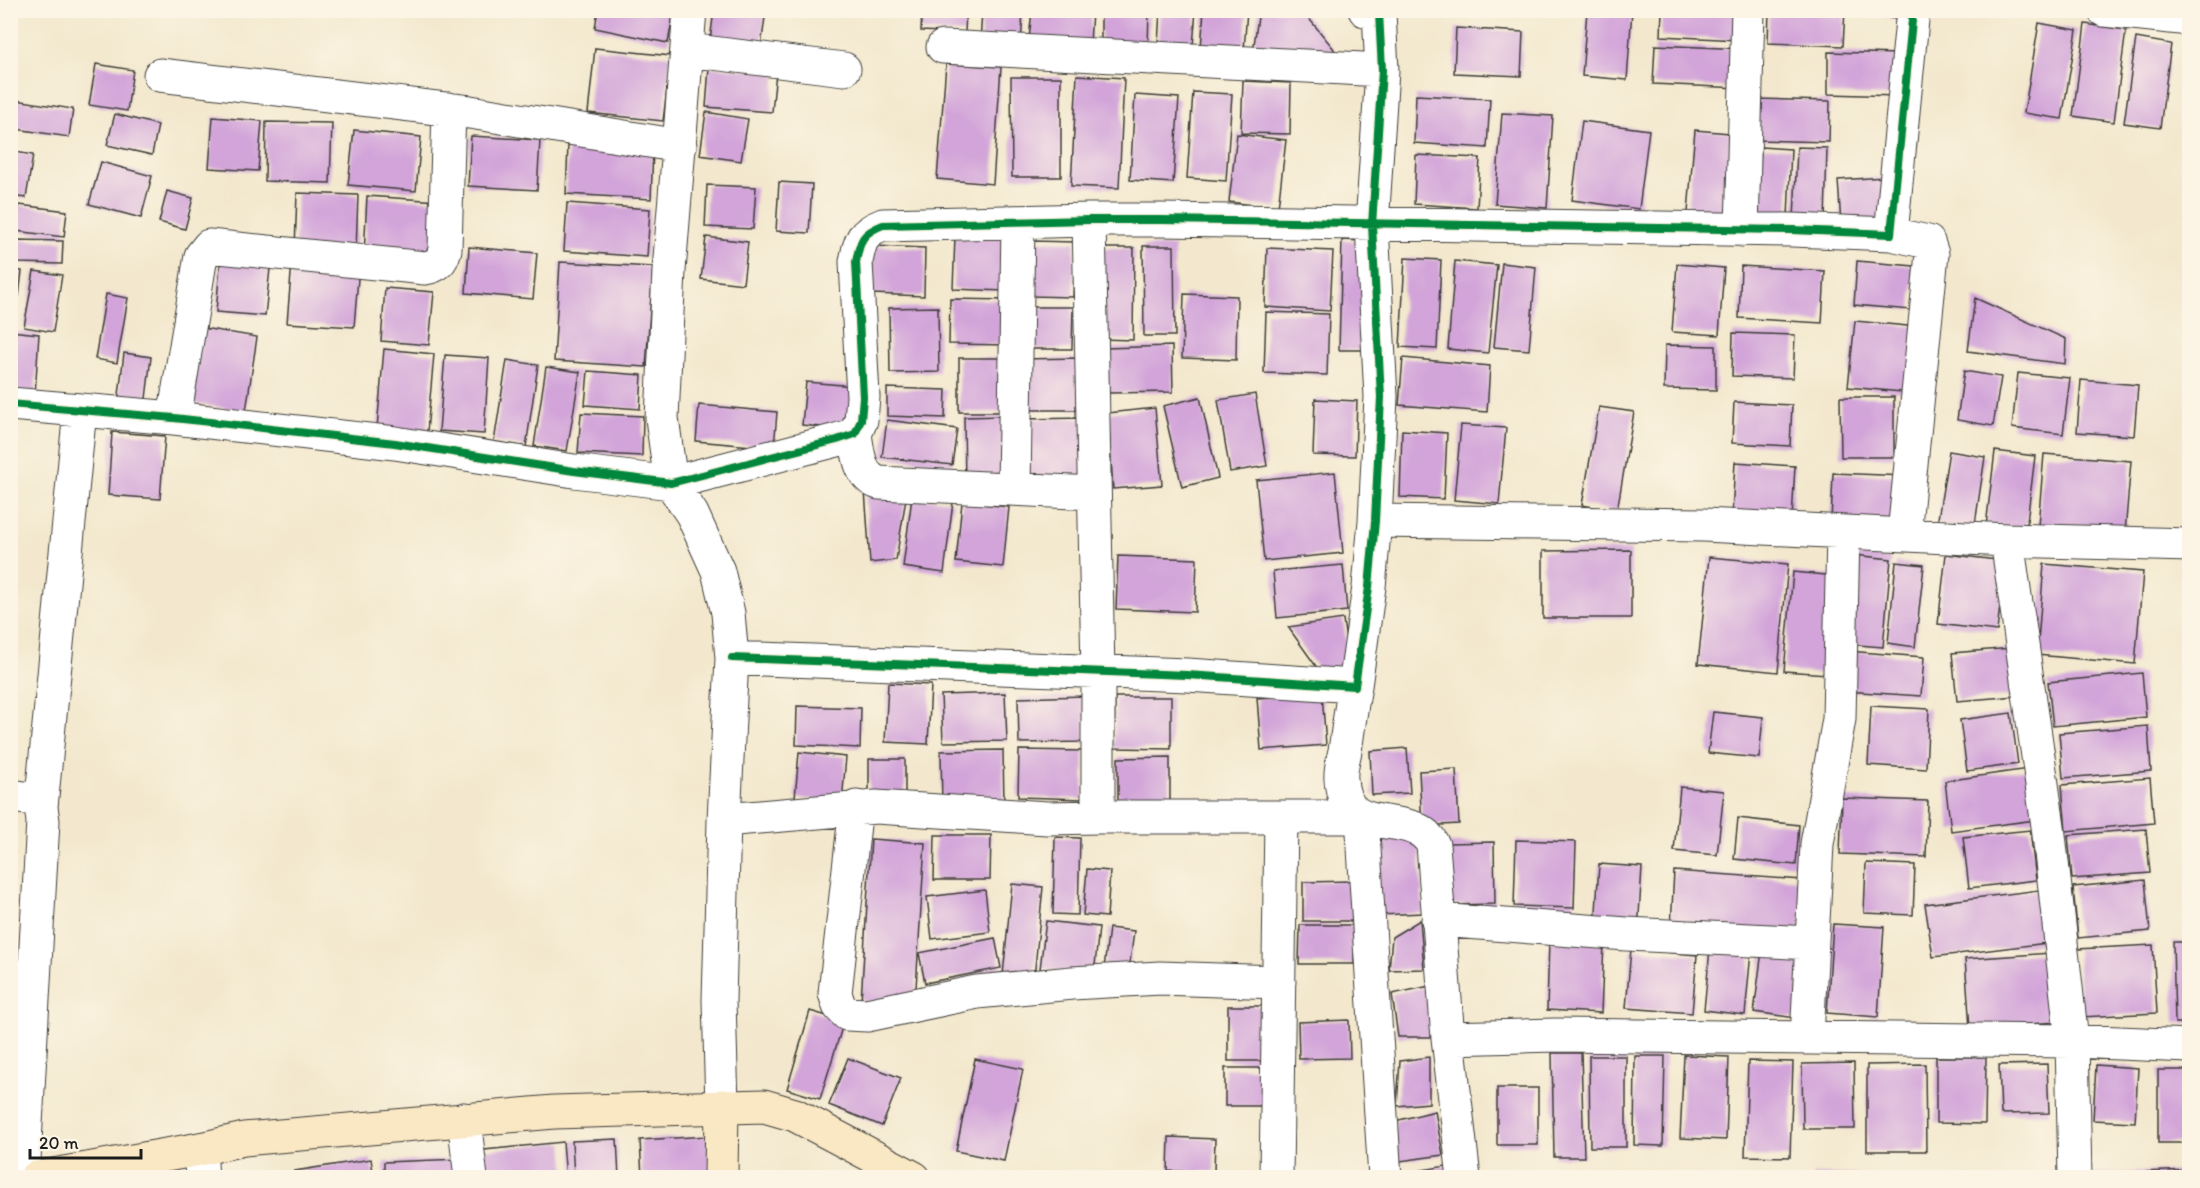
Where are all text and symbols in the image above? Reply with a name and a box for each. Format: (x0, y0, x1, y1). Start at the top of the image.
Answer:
scale bar (30, 1122, 141, 1160)
text: 20 m (39, 1132, 79, 1154)

